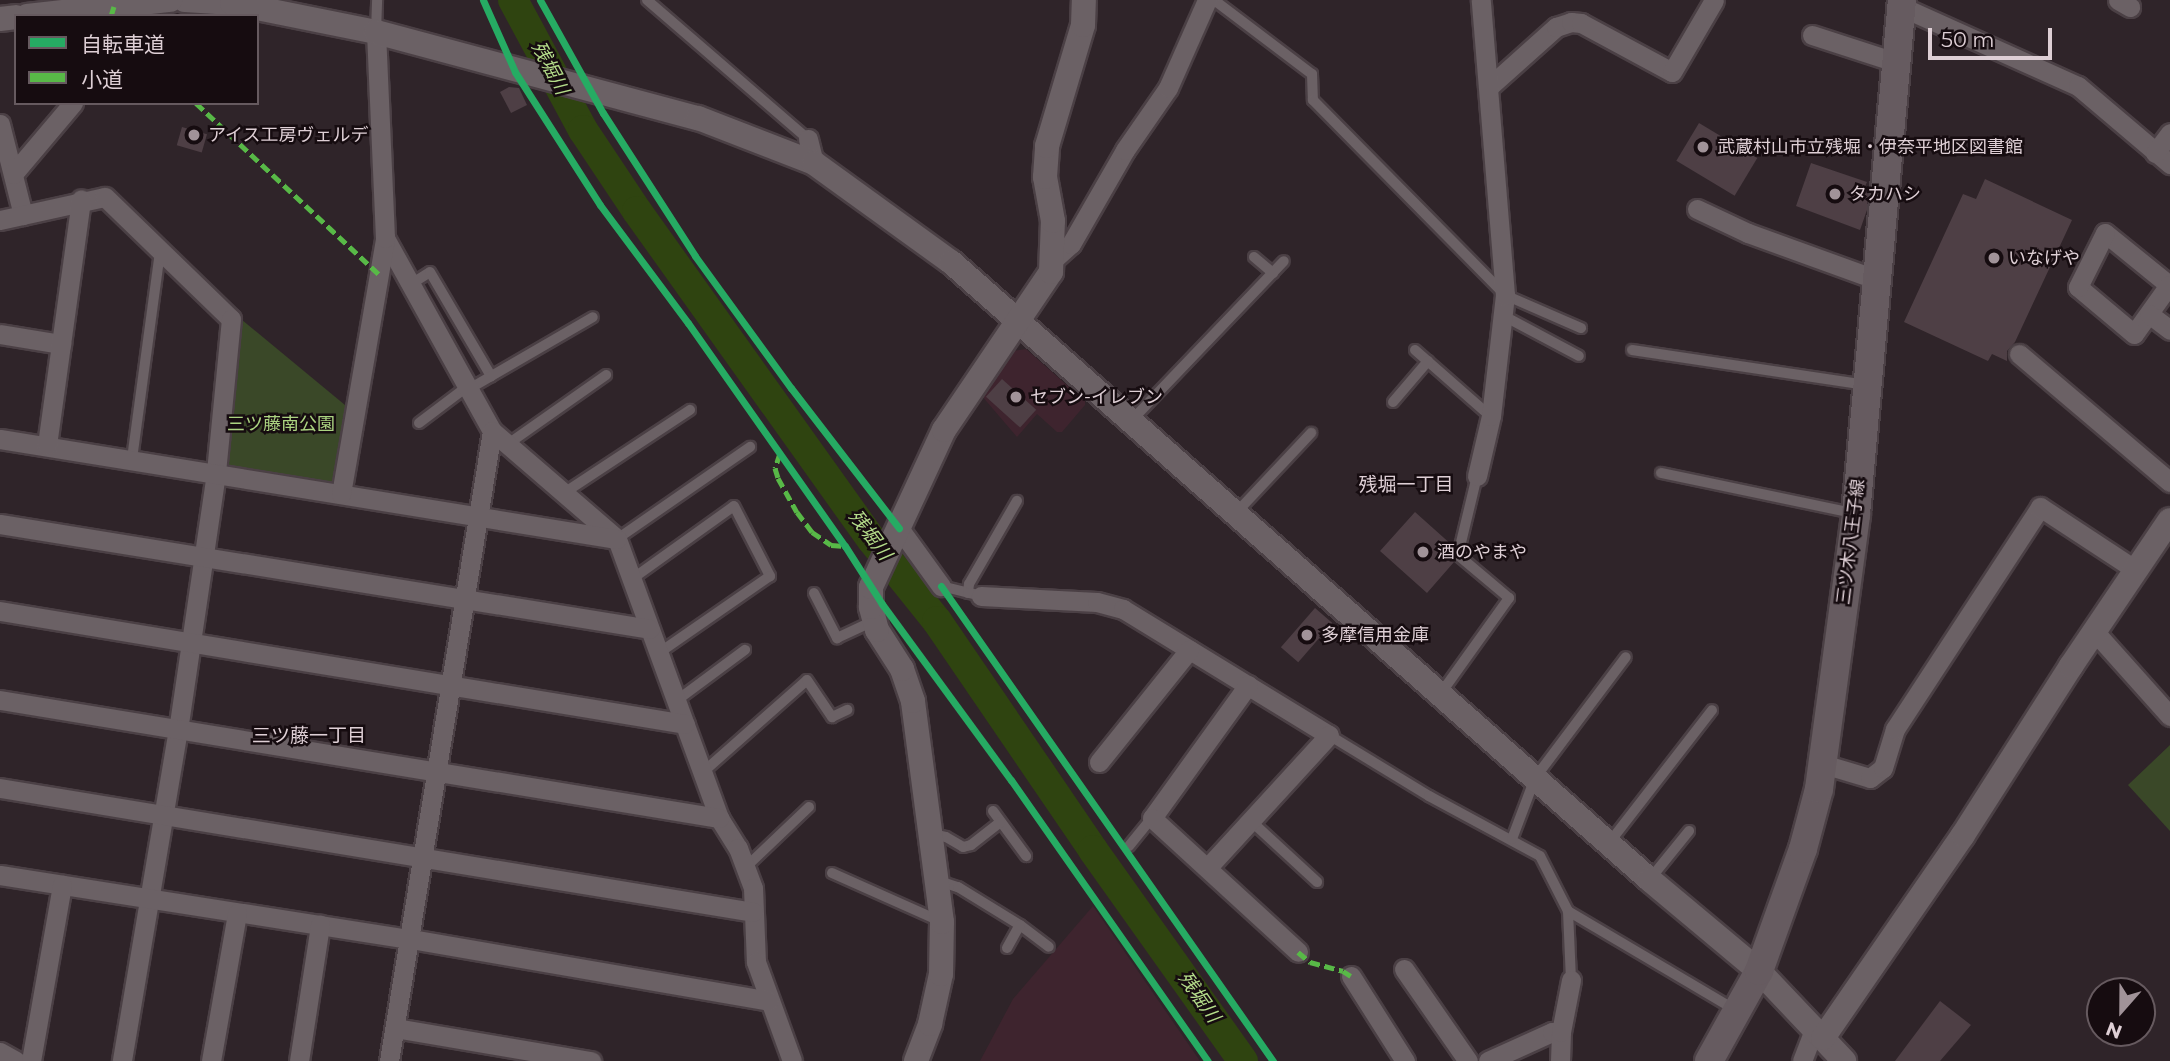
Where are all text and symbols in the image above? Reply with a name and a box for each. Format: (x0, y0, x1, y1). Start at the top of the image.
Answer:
legend (14, 14, 259, 105)
scale bar (1932, 14, 2056, 58)
text: 50 m (1941, 27, 1995, 52)
text: 自転車道 (81, 32, 165, 57)
water label: 残堀川 (527, 37, 573, 99)
text: 小道 (81, 67, 123, 92)
place label: アイス工房ヴェルデ (208, 124, 370, 146)
marker: アイス工房ヴェルデ (186, 127, 202, 143)
place label: 武蔵村山市立残堀・伊奈平地区図書館 (1717, 136, 2023, 158)
marker: 武蔵村山市立残堀・伊奈平地区図書館 (1695, 139, 1711, 155)
place label: タカハシ (1849, 183, 1921, 205)
marker: タカハシ (1827, 186, 1843, 202)
place label: いなげや (2008, 247, 2080, 269)
marker: いなげや (1986, 250, 2002, 266)
place label: セブン-イレブン (1030, 386, 1163, 408)
marker: セブン-イレブン (1008, 389, 1024, 405)
park label: 三ツ藤南公園 (227, 413, 335, 435)
district label: 残堀一丁目 (1359, 474, 1453, 496)
street label: 三ツ木八王子線 (1833, 478, 1869, 606)
water label: 残堀川 (844, 505, 896, 565)
place label: 酒のやまや (1437, 541, 1527, 563)
marker: 酒のやまや (1415, 544, 1431, 560)
place label: 多摩信用金庫 (1321, 624, 1429, 646)
marker: 多摩信用金庫 (1299, 627, 1315, 643)
district label: 三ツ藤一丁目 (252, 725, 366, 747)
water label: 残堀川 (1173, 967, 1225, 1027)
north arrow (2086, 977, 2156, 1047)
text: N (2103, 1017, 2125, 1044)

